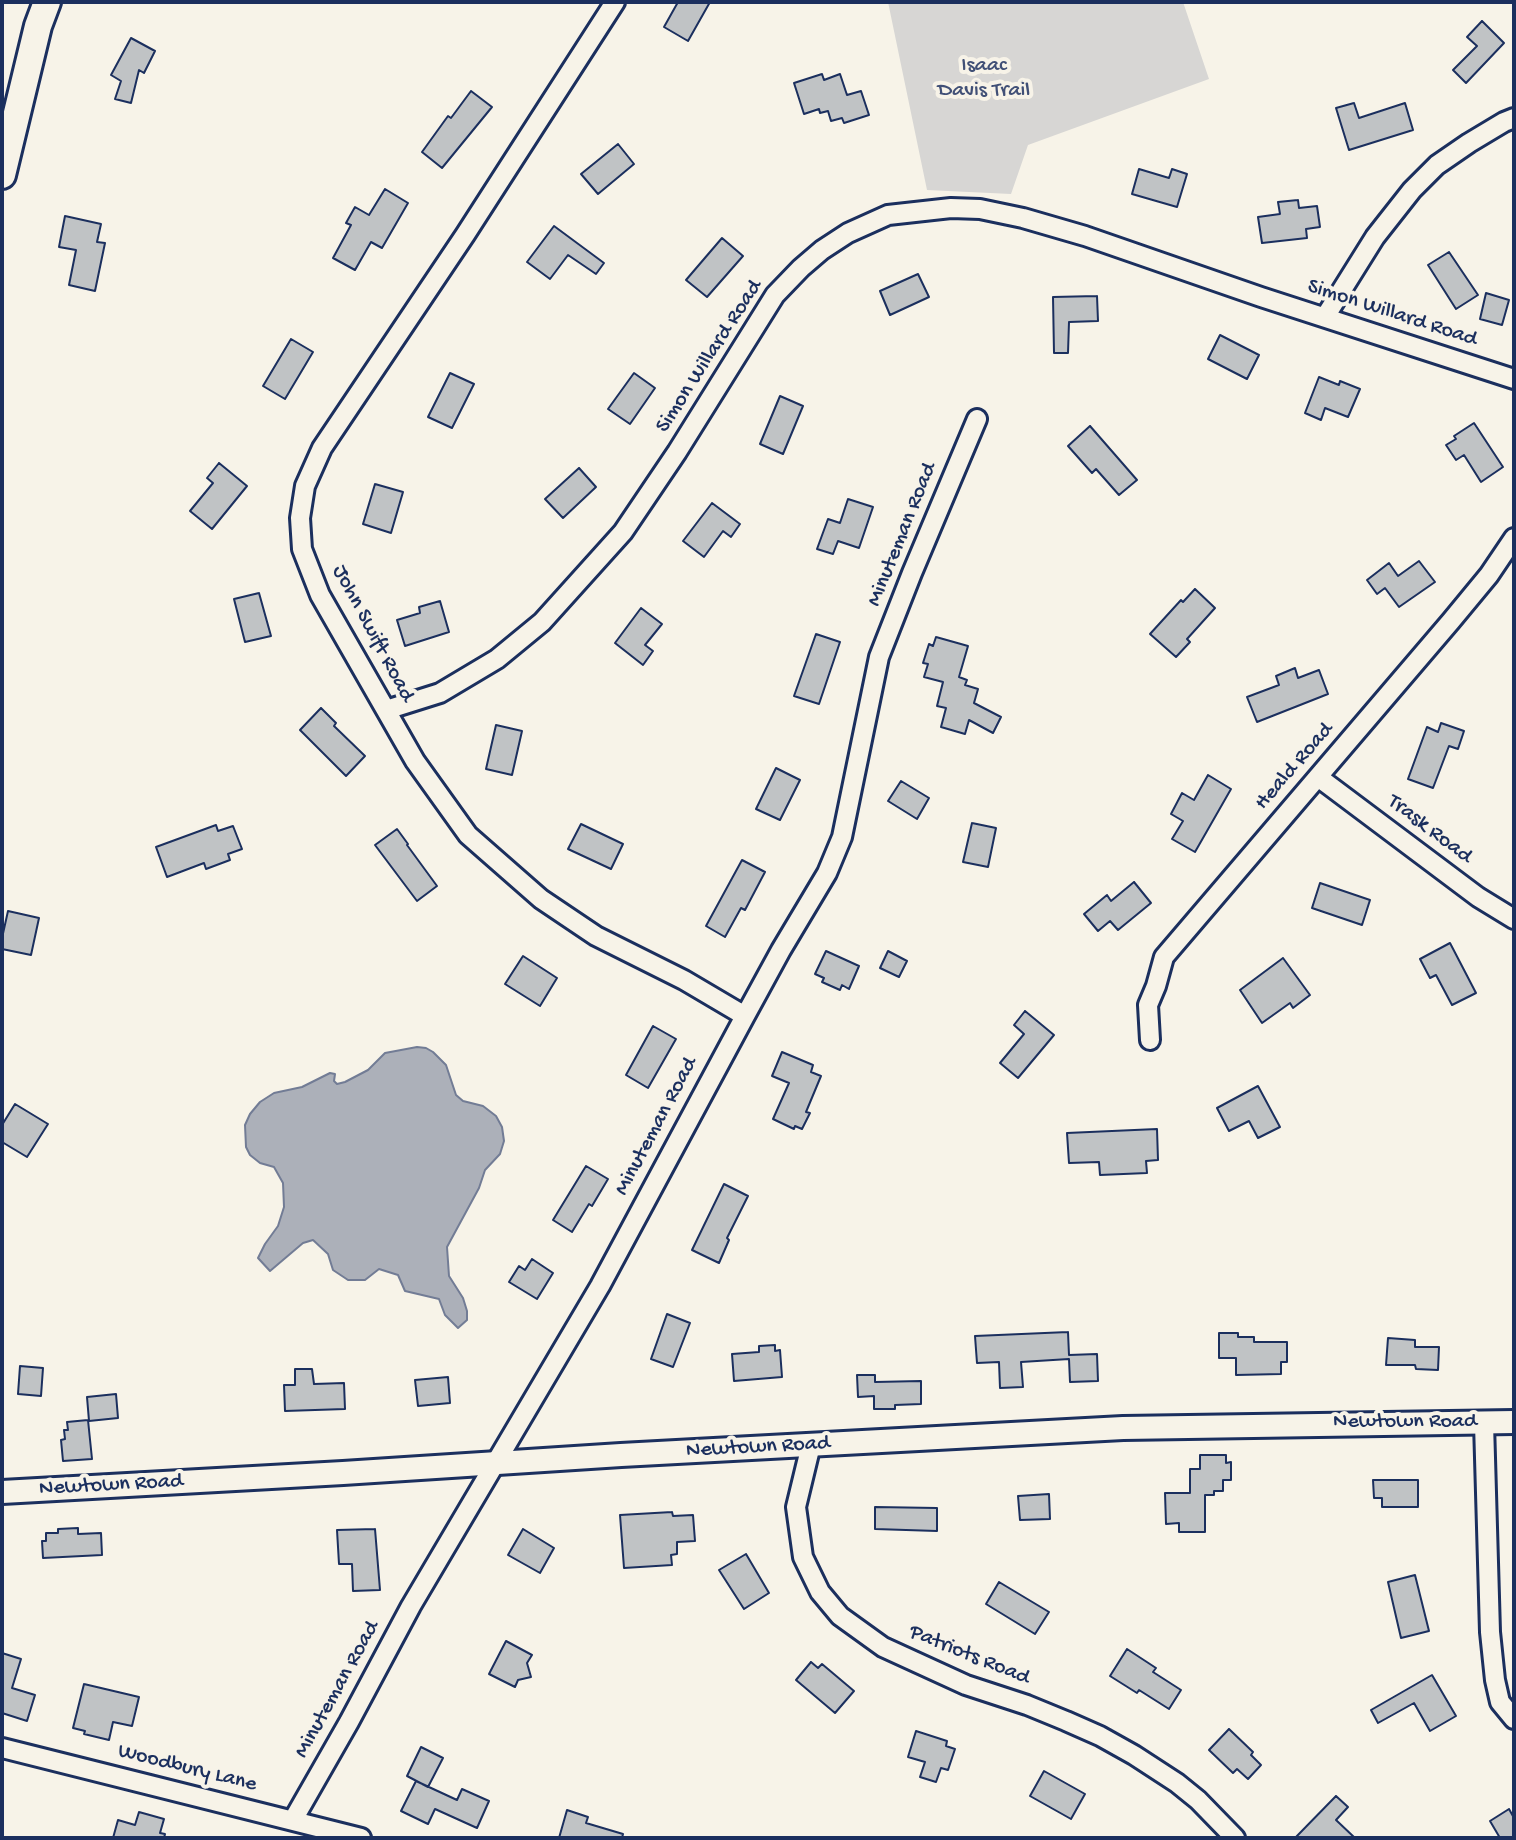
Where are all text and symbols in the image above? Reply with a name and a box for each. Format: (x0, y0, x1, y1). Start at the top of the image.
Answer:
park label: Isaac Davis Trail (938, 54, 1030, 106)
street label: Simon Willard Road (1304, 274, 1480, 354)
street label: Simon Willard Road (651, 276, 769, 438)
street label: Minuteman Road (862, 459, 944, 611)
street label: John Swift Road (325, 561, 419, 707)
street label: Heald Road (1250, 718, 1340, 816)
street label: Trask Road (1381, 789, 1477, 871)
street label: Minuteman Road (610, 1053, 704, 1201)
street label: Newtown Road (1333, 1410, 1477, 1436)
street label: Newtown Road (685, 1431, 831, 1465)
street label: Newtown Road (38, 1469, 184, 1503)
street label: Minuteman Road (289, 1617, 387, 1763)
street label: Patriots Road (905, 1620, 1033, 1692)
street label: Woodbury Lane (115, 1739, 259, 1799)

